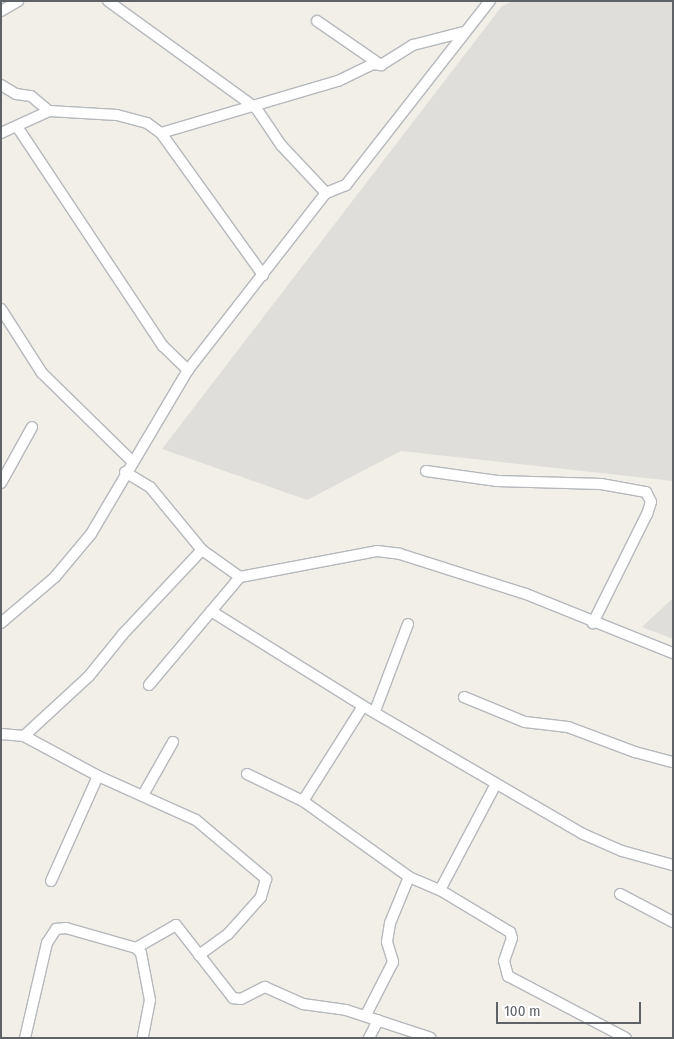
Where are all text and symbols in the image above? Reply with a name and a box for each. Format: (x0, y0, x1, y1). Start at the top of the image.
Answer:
scale bar (499, 992, 644, 1024)
text: 100 m (504, 1002, 541, 1020)

